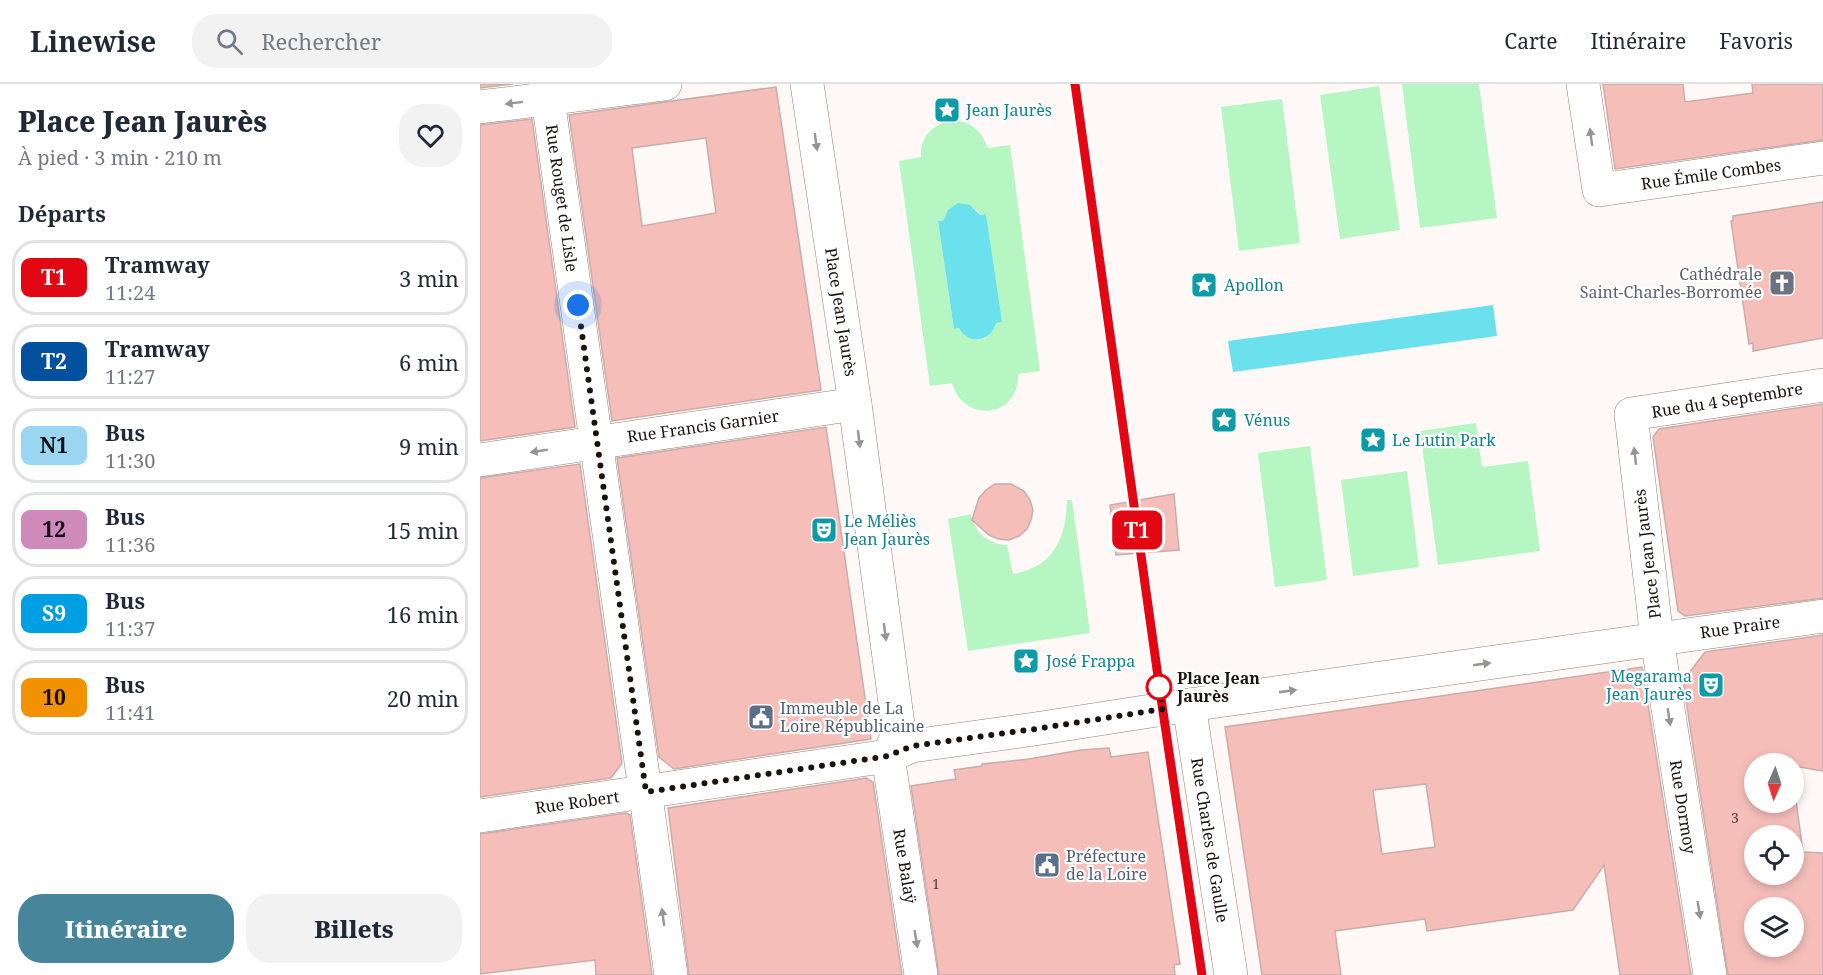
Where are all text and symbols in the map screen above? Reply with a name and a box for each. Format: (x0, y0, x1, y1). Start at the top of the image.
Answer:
search box (192, 14, 612, 68)
text: Linewise (30, 22, 156, 60)
icon: search (213, 25, 246, 58)
text: Rechercher (261, 26, 381, 56)
text: Carte (1504, 27, 1558, 55)
text: Itinéraire (1591, 27, 1686, 55)
text: Favoris (1719, 27, 1793, 55)
place icon: Jean Jaurès (932, 95, 962, 125)
one-way arrow (505, 99, 524, 108)
place label: Jean Jaurès (965, 99, 1052, 121)
text: Place Jean Jaurès (18, 102, 267, 140)
button: heart (399, 104, 462, 167)
street label: Rue Rouget de Lisle (541, 123, 583, 273)
one-way arrow (1586, 127, 1595, 146)
one-way arrow (811, 132, 820, 151)
text: À pied · 3 min · 210 m (18, 144, 222, 171)
street label: Rue Émile Combes (1640, 153, 1782, 195)
text: Départs (18, 198, 106, 228)
street label: Place Jean Jaurès (820, 246, 862, 378)
text: Tramway (105, 249, 210, 279)
text: T1 (41, 263, 67, 291)
text: 3 min (399, 263, 459, 293)
place label: Cathédrale Saint-Charles-Borromée (1580, 263, 1762, 303)
church icon: Cathédrale Saint-Charles-Borromée (1767, 268, 1797, 298)
place icon: Apollon (1189, 270, 1219, 300)
place label: Apollon (1224, 274, 1284, 296)
text: 11:24 (105, 279, 155, 306)
your location (563, 290, 593, 320)
text: Tramway (105, 333, 210, 363)
text: T2 (41, 347, 67, 375)
text: 6 min (399, 347, 459, 377)
text: 11:27 (105, 363, 155, 390)
street label: Rue du 4 Septembre (1650, 377, 1804, 423)
street label: Rue Francis Garnier (626, 404, 781, 448)
place icon: Vénus (1209, 405, 1239, 435)
place label: Vénus (1244, 409, 1290, 431)
text: Bus (105, 417, 145, 447)
place icon: Le Lutin Park (1358, 425, 1388, 455)
one-way arrow (855, 429, 864, 448)
place label: Le Lutin Park (1392, 429, 1496, 451)
text: N1 (40, 431, 68, 459)
text: 9 min (399, 431, 459, 461)
one-way arrow (530, 446, 549, 455)
one-way arrow (1631, 446, 1640, 465)
text: 11:30 (105, 447, 155, 474)
street label: Place Jean Jaurès (1628, 488, 1666, 620)
text: Bus (105, 501, 145, 531)
place label: Le Méliès Jean Jaurès (843, 510, 930, 550)
line badge: T1 (1110, 510, 1164, 550)
text: 12 (42, 515, 66, 543)
text: 15 min (387, 515, 459, 545)
theatre icon: Le Méliès Jean Jaurès (809, 515, 839, 545)
text: T1 (1124, 516, 1150, 544)
text: 11:36 (105, 531, 155, 558)
text: Bus (105, 585, 145, 615)
text: S9 (42, 599, 66, 627)
text: 16 min (387, 599, 459, 629)
street label: Rue Praire (1699, 611, 1781, 643)
text: 11:37 (105, 615, 155, 642)
one-way arrow (881, 623, 890, 642)
place icon: José Frappa (1011, 646, 1041, 676)
place label: José Frappa (1045, 650, 1135, 672)
one-way arrow (1472, 659, 1491, 668)
place label: Megarama Jean Jaurès (1605, 665, 1692, 705)
place label: Place Jean Jaurès (1176, 667, 1260, 707)
text: Bus (105, 669, 145, 699)
theatre icon: Megarama Jean Jaurès (1696, 670, 1726, 700)
marker: Place Jean Jaurès (1146, 674, 1172, 700)
text: 10 (42, 683, 66, 711)
text: 20 min (387, 683, 459, 713)
one-way arrow (1279, 686, 1298, 695)
place label: Immeuble de La Loire Républicaine (780, 697, 924, 737)
text: 11:41 (105, 699, 155, 726)
public building icon: Immeuble de La Loire Républicaine (746, 702, 776, 732)
one-way arrow (1665, 708, 1674, 727)
north arrow (1744, 753, 1804, 813)
map controls (1744, 753, 1804, 957)
street label: Rue Charles de Gaulle (1186, 756, 1234, 924)
street label: Rue Dormoy (1665, 758, 1701, 857)
street label: Rue Robert (534, 785, 621, 819)
house number: 3 (1731, 808, 1739, 827)
button: locate (1744, 825, 1804, 885)
street label: Rue Balaÿ (888, 827, 922, 906)
place label: Préfecture de la Loire (1066, 845, 1147, 885)
public building icon: Préfecture de la Loire (1032, 850, 1062, 880)
house number: 1 (932, 874, 940, 893)
button: Itinéraire (18, 894, 234, 963)
button: Billets (246, 894, 462, 963)
button: layers (1744, 897, 1804, 957)
one-way arrow (1695, 901, 1704, 920)
one-way arrow (659, 907, 668, 926)
one-way arrow (911, 929, 920, 948)

